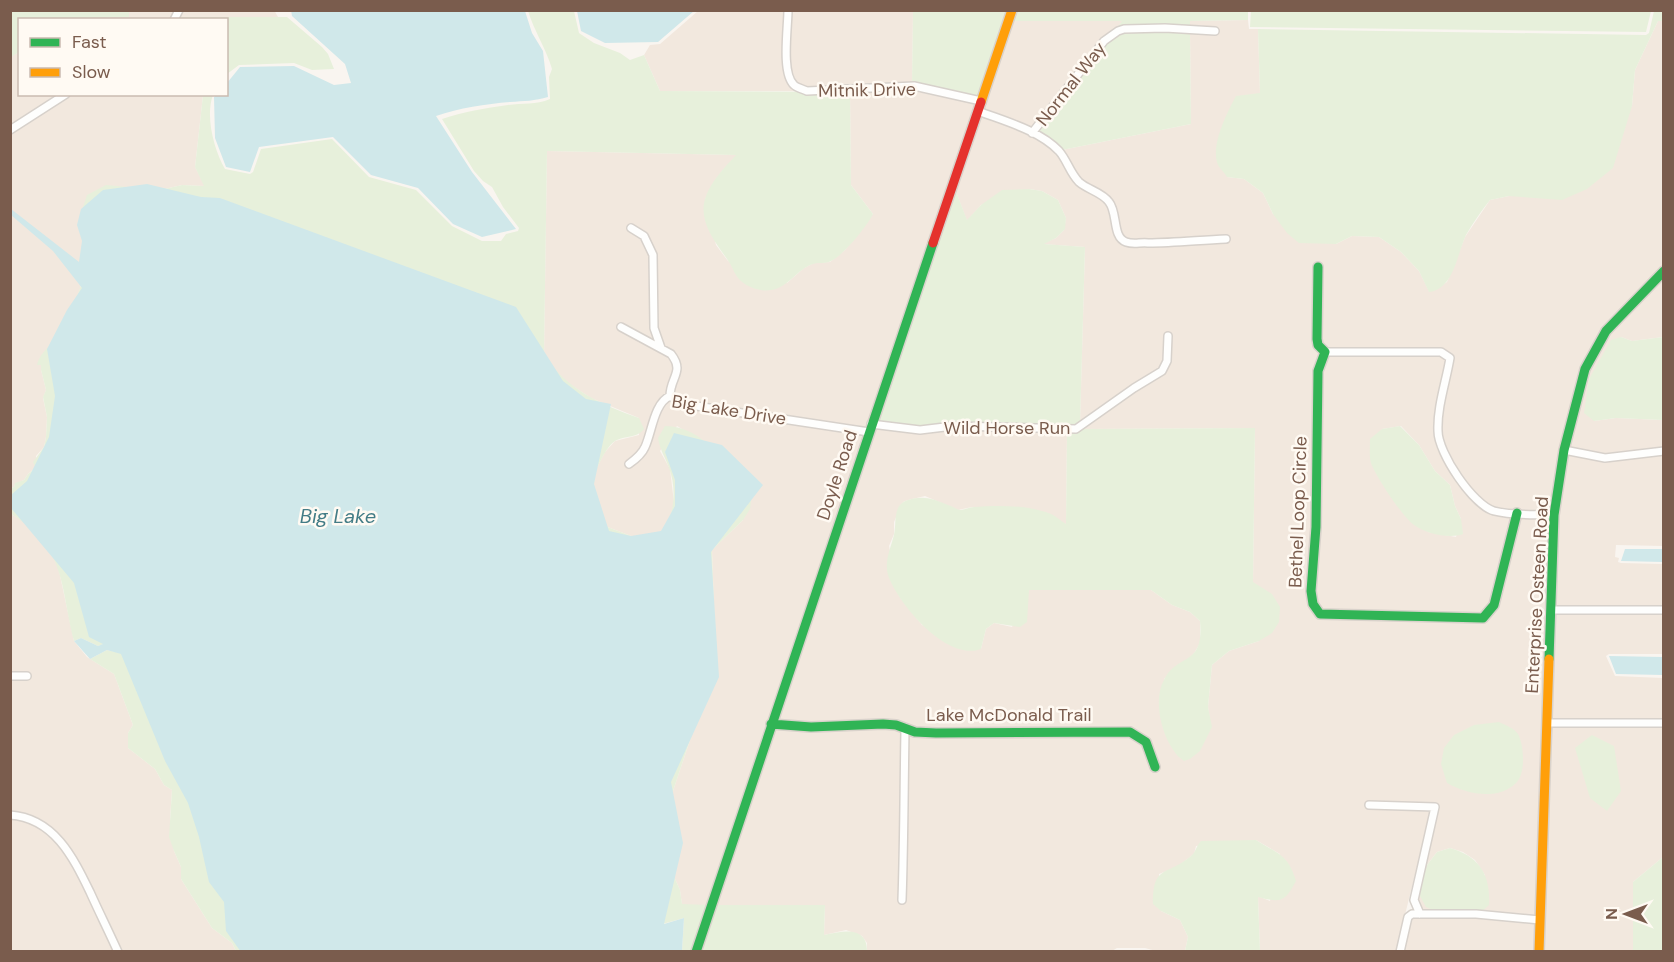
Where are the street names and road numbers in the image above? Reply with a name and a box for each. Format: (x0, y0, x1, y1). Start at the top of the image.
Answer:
street label: Normal Way (1031, 37, 1111, 131)
street label: Mitnik Drive (818, 77, 916, 103)
street label: Big Lake Drive (670, 389, 788, 431)
street label: Wild Horse Run (944, 416, 1070, 440)
street label: Doyle Road (811, 427, 863, 523)
street label: Bethel Loop Circle (1283, 436, 1313, 588)
street label: Enterprise Osteen Road (1520, 496, 1554, 694)
street label: Lake McDonald Trail (926, 703, 1092, 727)

